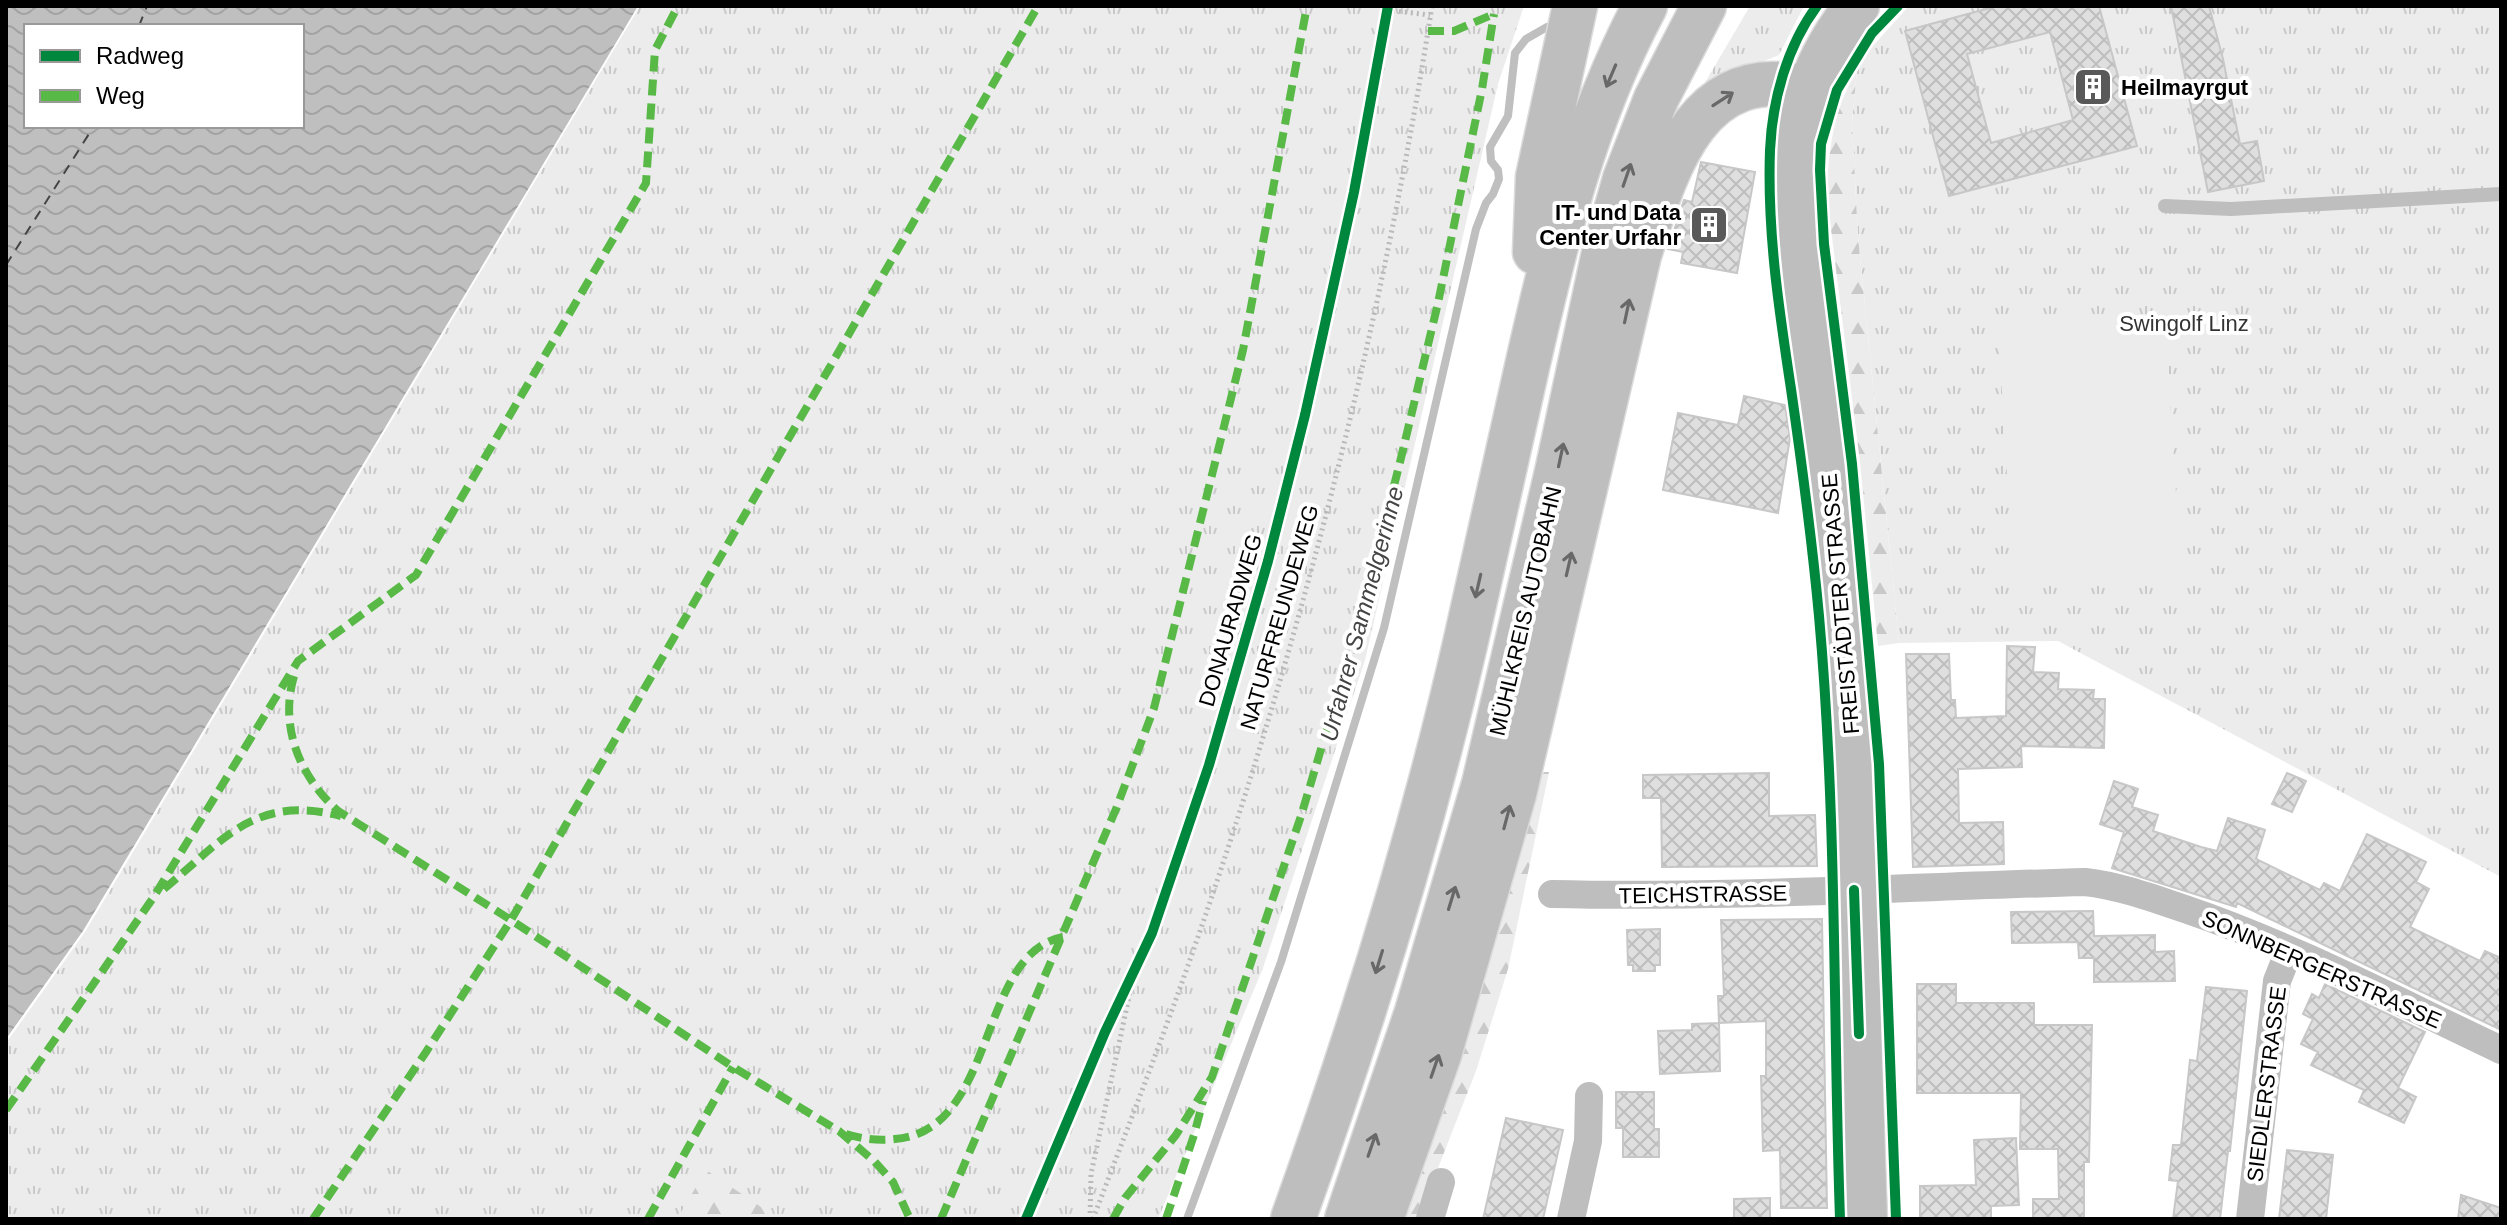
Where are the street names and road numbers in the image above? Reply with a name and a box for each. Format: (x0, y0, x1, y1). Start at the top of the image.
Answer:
street label: FREISTÄDTER STRASSE (1817, 473, 1864, 735)
street label: MÜHLKREIS AUTOBAHN (1485, 484, 1566, 738)
street label: NATURFREUNDEWEG (1235, 502, 1324, 733)
street label: DONAURADWEG (1194, 531, 1267, 709)
street label: TEICHSTRASSE (1618, 881, 1788, 908)
street label: SONNBERGERSTRASSE (2198, 905, 2445, 1034)
street label: SIEDLERSTRASSE (2242, 985, 2291, 1183)

